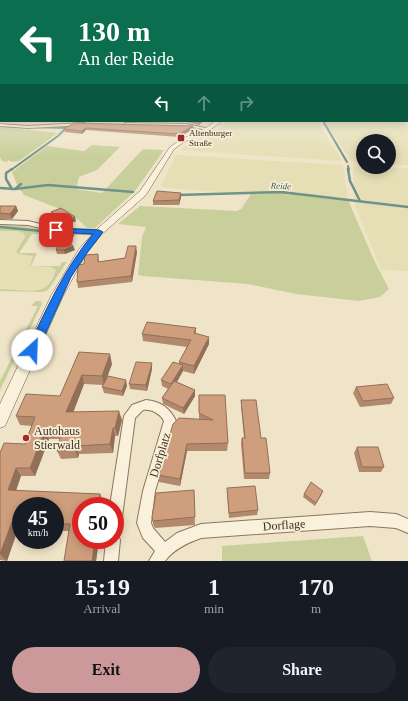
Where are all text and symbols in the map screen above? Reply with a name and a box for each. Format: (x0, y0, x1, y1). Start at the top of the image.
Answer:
icon: left (12, 16, 64, 68)
text: 130 m (78, 16, 150, 47)
text: An der Reide (78, 49, 174, 69)
icon: left (151, 92, 173, 114)
icon: ahead (193, 92, 215, 114)
icon: right (235, 92, 257, 114)
place label: Altenburger Straße (189, 128, 232, 148)
marker: Altenburger Straße (176, 133, 186, 143)
map controls (356, 134, 396, 174)
button: search (356, 134, 396, 174)
water label: Reide (270, 180, 291, 192)
pin (39, 213, 73, 247)
icon: arrive (45, 219, 67, 241)
position arrow (11, 329, 53, 371)
place label: Autohaus Stierwald (34, 424, 80, 452)
street label: Dorfplatz (147, 431, 173, 479)
marker: Autohaus Stierwald (21, 433, 31, 443)
speed limit sign: 50 (72, 497, 124, 549)
text: 45 (28, 507, 48, 529)
street label: Dorflage (262, 517, 306, 533)
text: km/h (28, 527, 48, 538)
text: 15:19 (74, 574, 130, 600)
text: 1 (208, 574, 220, 600)
text: 170 (298, 574, 334, 600)
text: Arrival (83, 601, 121, 616)
text: min (204, 601, 224, 616)
text: m (311, 601, 321, 616)
button: Exit (12, 647, 200, 693)
button: Share (208, 647, 396, 693)

